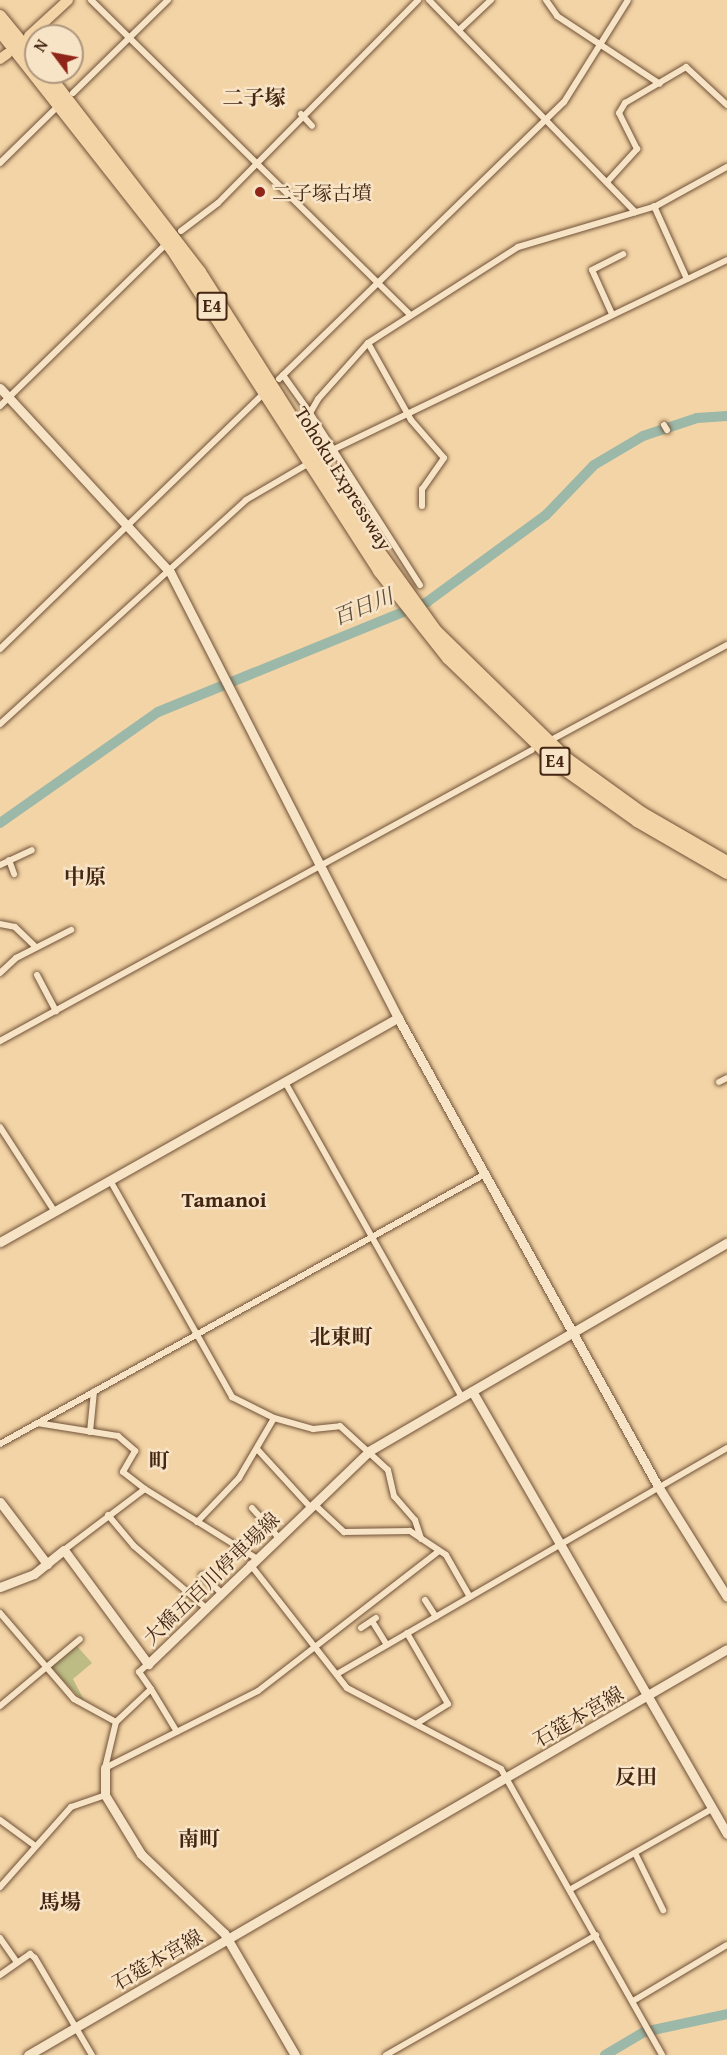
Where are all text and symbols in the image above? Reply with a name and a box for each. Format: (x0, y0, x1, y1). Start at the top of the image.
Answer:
north arrow (24, 24, 84, 84)
text: N (27, 35, 53, 56)
district label: 二子塚 (223, 85, 285, 111)
place label: 二子塚古墳 (272, 180, 372, 204)
marker: 二子塚古墳 (253, 185, 267, 199)
road number: E4 (196, 291, 228, 321)
street label: Tohoku Expressway (290, 402, 398, 554)
water label: 百日川 (329, 584, 397, 630)
road number: E4 (538, 746, 572, 776)
district label: 中原 (64, 864, 106, 890)
district label: Tamanoi (181, 1187, 267, 1213)
district label: 北東町 (310, 1324, 372, 1350)
district label: 町 (149, 1448, 169, 1474)
street label: 大橋五百川停車場線 (138, 1507, 284, 1649)
street label: 石筵本宮線 (529, 1681, 627, 1751)
district label: 反田 (615, 1764, 657, 1790)
district label: 南町 (178, 1826, 220, 1852)
district label: 馬場 (39, 1889, 81, 1915)
street label: 石筵本宮線 (108, 1924, 206, 1994)

